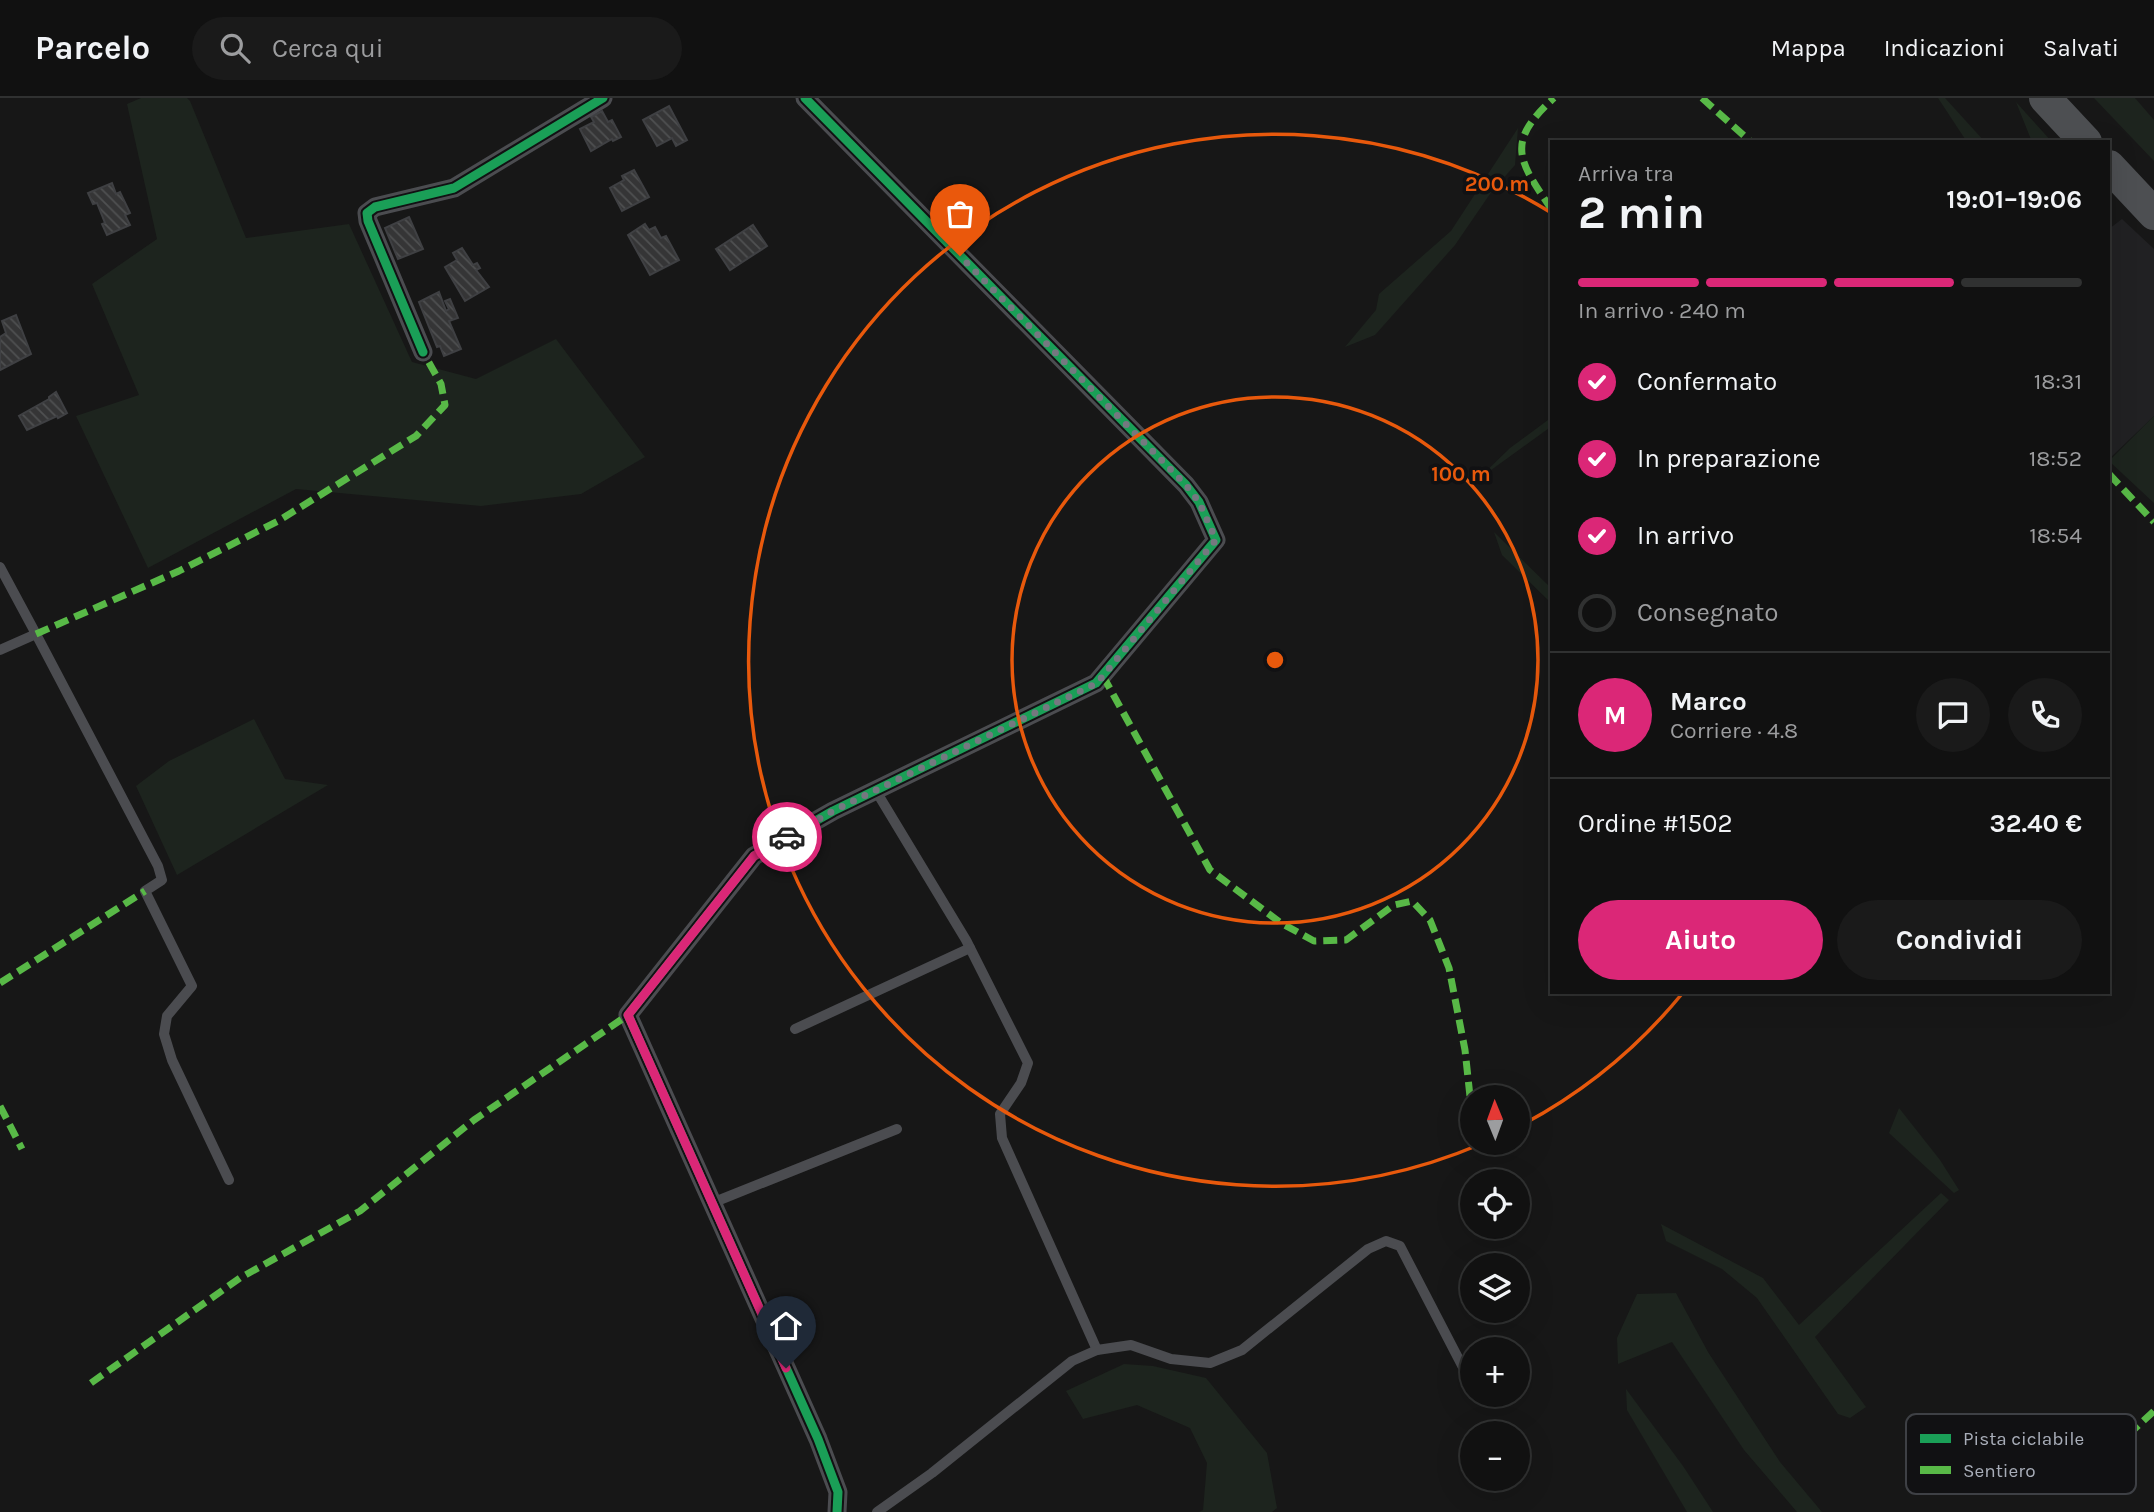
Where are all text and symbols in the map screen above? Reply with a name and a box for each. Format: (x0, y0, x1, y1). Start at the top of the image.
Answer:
search box (192, 17, 682, 80)
text: Parcelo (35, 29, 150, 67)
icon: search (216, 29, 254, 67)
text: Cerca qui (272, 33, 383, 64)
text: Mappa (1771, 34, 1846, 62)
text: Indicazioni (1884, 34, 2005, 62)
text: Salvati (2043, 34, 2119, 62)
text: Arriva tra (1578, 160, 1674, 187)
text: 200 m (1465, 172, 1529, 196)
pin (930, 184, 990, 256)
text: 19:01–19:06 (1946, 184, 2082, 215)
text: 2 min (1578, 186, 1705, 240)
icon: bag (941, 195, 979, 233)
text: In arrivo · 240 m (1578, 297, 1746, 324)
icon: check (1578, 363, 1616, 401)
text: Confermato (1637, 366, 1777, 397)
text: 18:31 (2034, 368, 2082, 395)
icon: check (1578, 440, 1616, 478)
text: In preparazione (1637, 443, 1821, 474)
text: 18:52 (2029, 445, 2082, 472)
text: 100 m (1431, 462, 1491, 486)
icon: check (1578, 517, 1616, 555)
text: In arrivo (1637, 520, 1734, 551)
text: 18:54 (2029, 522, 2082, 549)
text: Consegnato (1637, 597, 1779, 628)
centre of rings (1263, 648, 1287, 672)
button: chat (1916, 678, 1990, 752)
button: phone (2008, 678, 2082, 752)
text: Marco (1670, 686, 1747, 717)
text: M (1604, 700, 1626, 731)
text: Corriere · 4.8 (1670, 717, 1798, 744)
courier (752, 802, 822, 872)
text: Ordine #1502 (1578, 808, 1733, 839)
text: 32.40 € (1990, 808, 2082, 839)
icon: car (768, 818, 806, 856)
button: Aiuto (1578, 900, 1823, 980)
button: Condividi (1837, 900, 2082, 980)
north arrow (1460, 1085, 1530, 1155)
map controls (1460, 1085, 1530, 1491)
button: locate (1460, 1169, 1530, 1239)
button: layers (1460, 1253, 1530, 1323)
pin (756, 1296, 816, 1368)
icon: home (767, 1307, 805, 1345)
button: + (1460, 1337, 1530, 1407)
legend (1906, 1414, 2136, 1494)
button: − (1460, 1421, 1530, 1491)
text: Pista ciclabile (1963, 1428, 2084, 1450)
text: Sentiero (1963, 1460, 2036, 1482)

